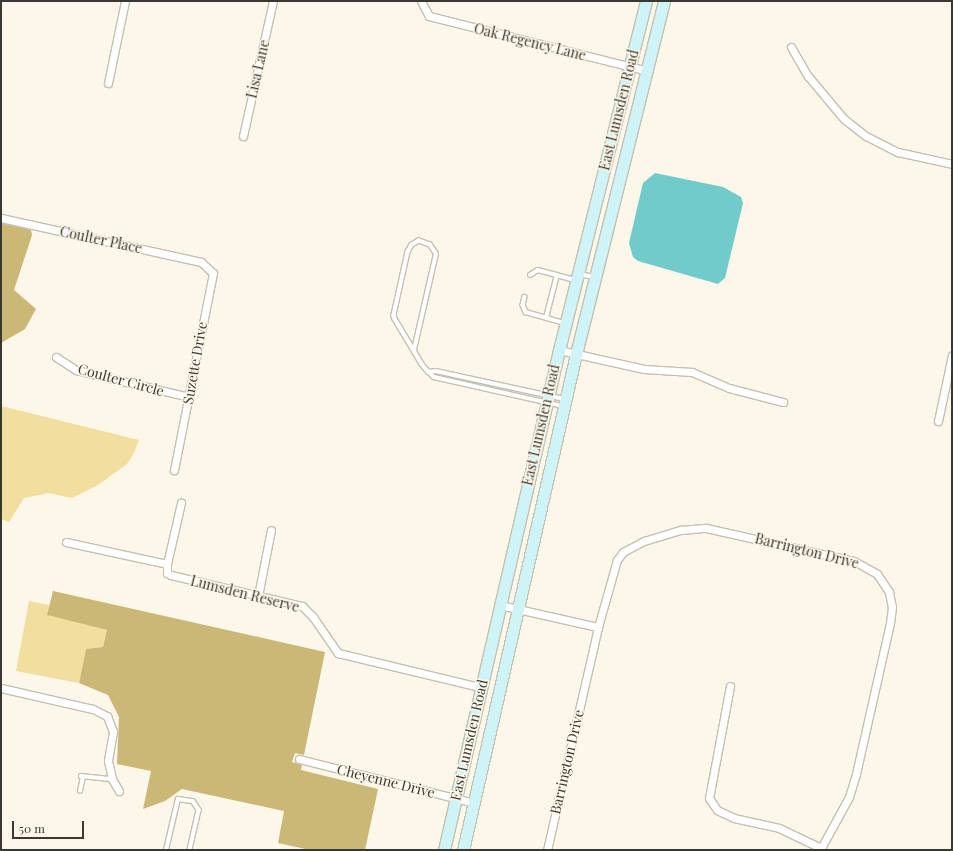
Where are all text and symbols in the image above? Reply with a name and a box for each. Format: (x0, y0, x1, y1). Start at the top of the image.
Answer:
street label: Oak Regency Lane (472, 20, 588, 64)
street label: Lisa Lane (243, 38, 273, 100)
street label: East Lumsden Road (596, 48, 642, 172)
street label: Coulter Place (58, 223, 144, 257)
street label: Suzette Drive (179, 320, 211, 406)
street label: Coulter Circle (76, 360, 166, 400)
street label: East Lumsden Road (519, 363, 563, 487)
street label: Barrington Drive (753, 530, 861, 572)
street label: Lumsden Reserve (189, 572, 301, 616)
street label: East Lumsden Road (447, 678, 491, 802)
street label: Barrington Drive (547, 708, 587, 816)
street label: Cheyenne Drive (335, 761, 437, 801)
scale bar (14, 813, 86, 839)
text: 50 m (19, 820, 45, 836)

